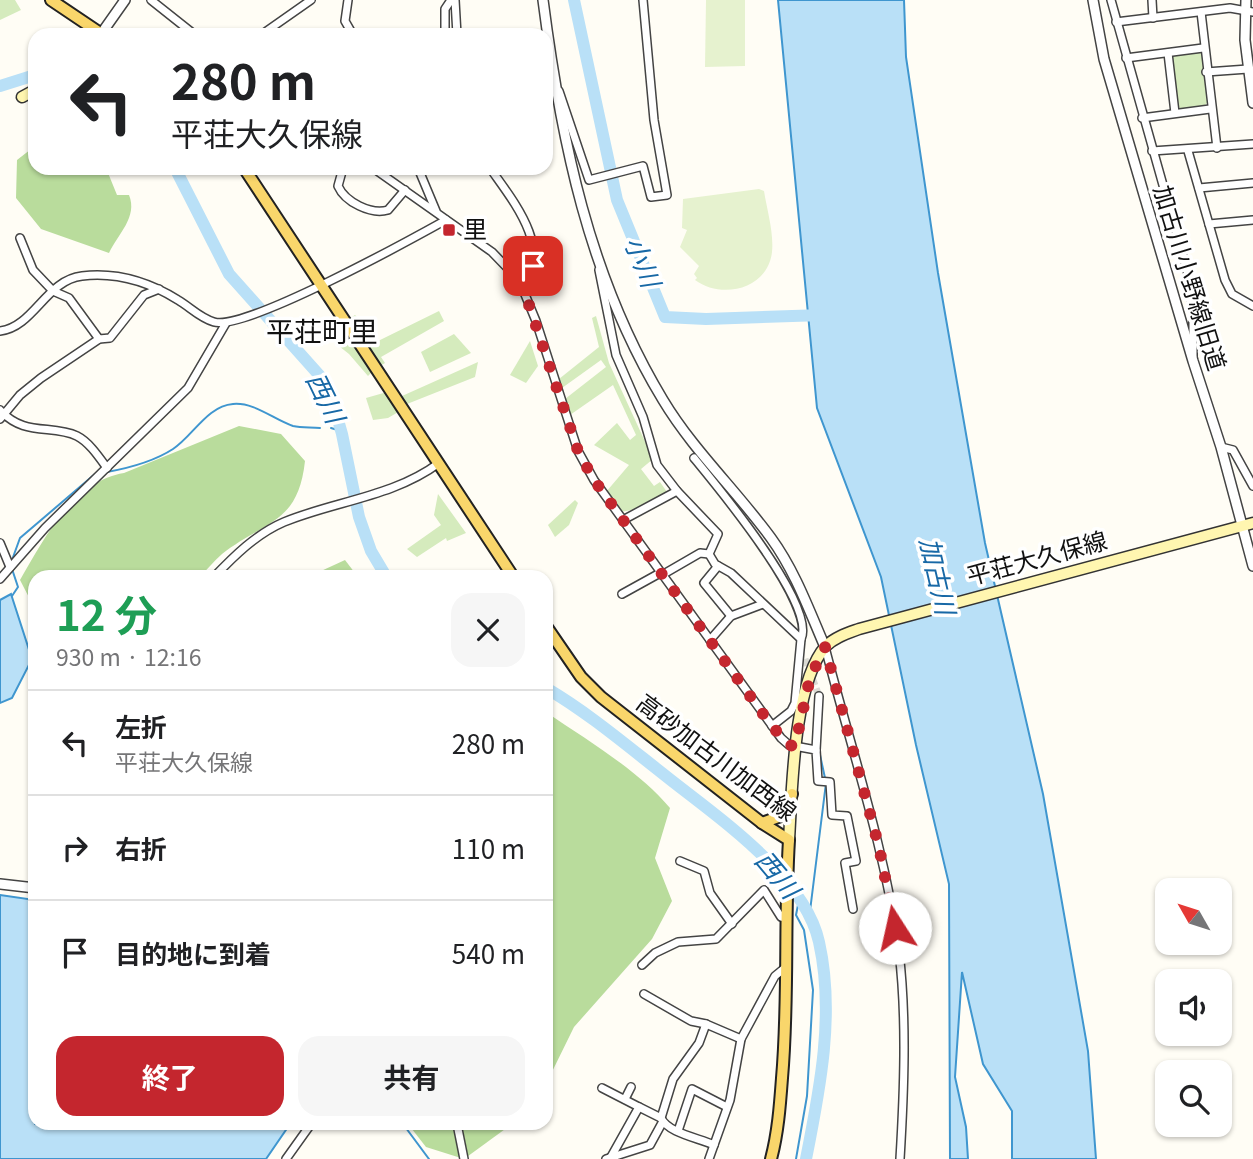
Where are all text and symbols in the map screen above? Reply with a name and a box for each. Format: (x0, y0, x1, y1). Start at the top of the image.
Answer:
text: 280 m (171, 43, 316, 114)
icon: left (56, 56, 147, 147)
text: 平荘大久保線 (171, 109, 363, 155)
street label: 加古川小野線旧道 (1147, 180, 1236, 374)
place label: 里 (463, 210, 487, 245)
marker: 里 (441, 222, 457, 238)
water label: 小川 (617, 230, 672, 295)
pin (503, 236, 563, 296)
icon: arrive (514, 247, 552, 285)
district label: 平荘町里 (266, 310, 378, 350)
water label: 西川 (299, 365, 357, 431)
street label: 平荘大久保線 (962, 521, 1110, 592)
water label: 加古川 (913, 533, 967, 621)
text: 12 分 (56, 582, 157, 643)
button: close (451, 593, 525, 667)
text: 930 m · 12:16 (56, 639, 201, 673)
street label: 高砂加古川加西線 (630, 684, 805, 828)
text: 左折 (115, 707, 167, 744)
icon: left (56, 724, 94, 762)
text: 280 m (452, 724, 525, 761)
text: 平荘大久保線 (115, 744, 253, 778)
icon: right (56, 829, 94, 867)
text: 右折 (115, 829, 167, 866)
text: 110 m (452, 829, 525, 866)
water label: 西川 (748, 842, 812, 907)
north arrow (1155, 878, 1232, 956)
map controls (1155, 878, 1232, 1137)
position arrow (858, 891, 932, 965)
icon: arrive (56, 934, 94, 972)
text: 目的地に到着 (115, 934, 271, 971)
text: 540 m (452, 934, 525, 971)
button: sound (1155, 969, 1232, 1046)
button: 終了 (56, 1036, 284, 1116)
button: 共有 (298, 1036, 525, 1116)
button: search (1155, 1060, 1232, 1137)

